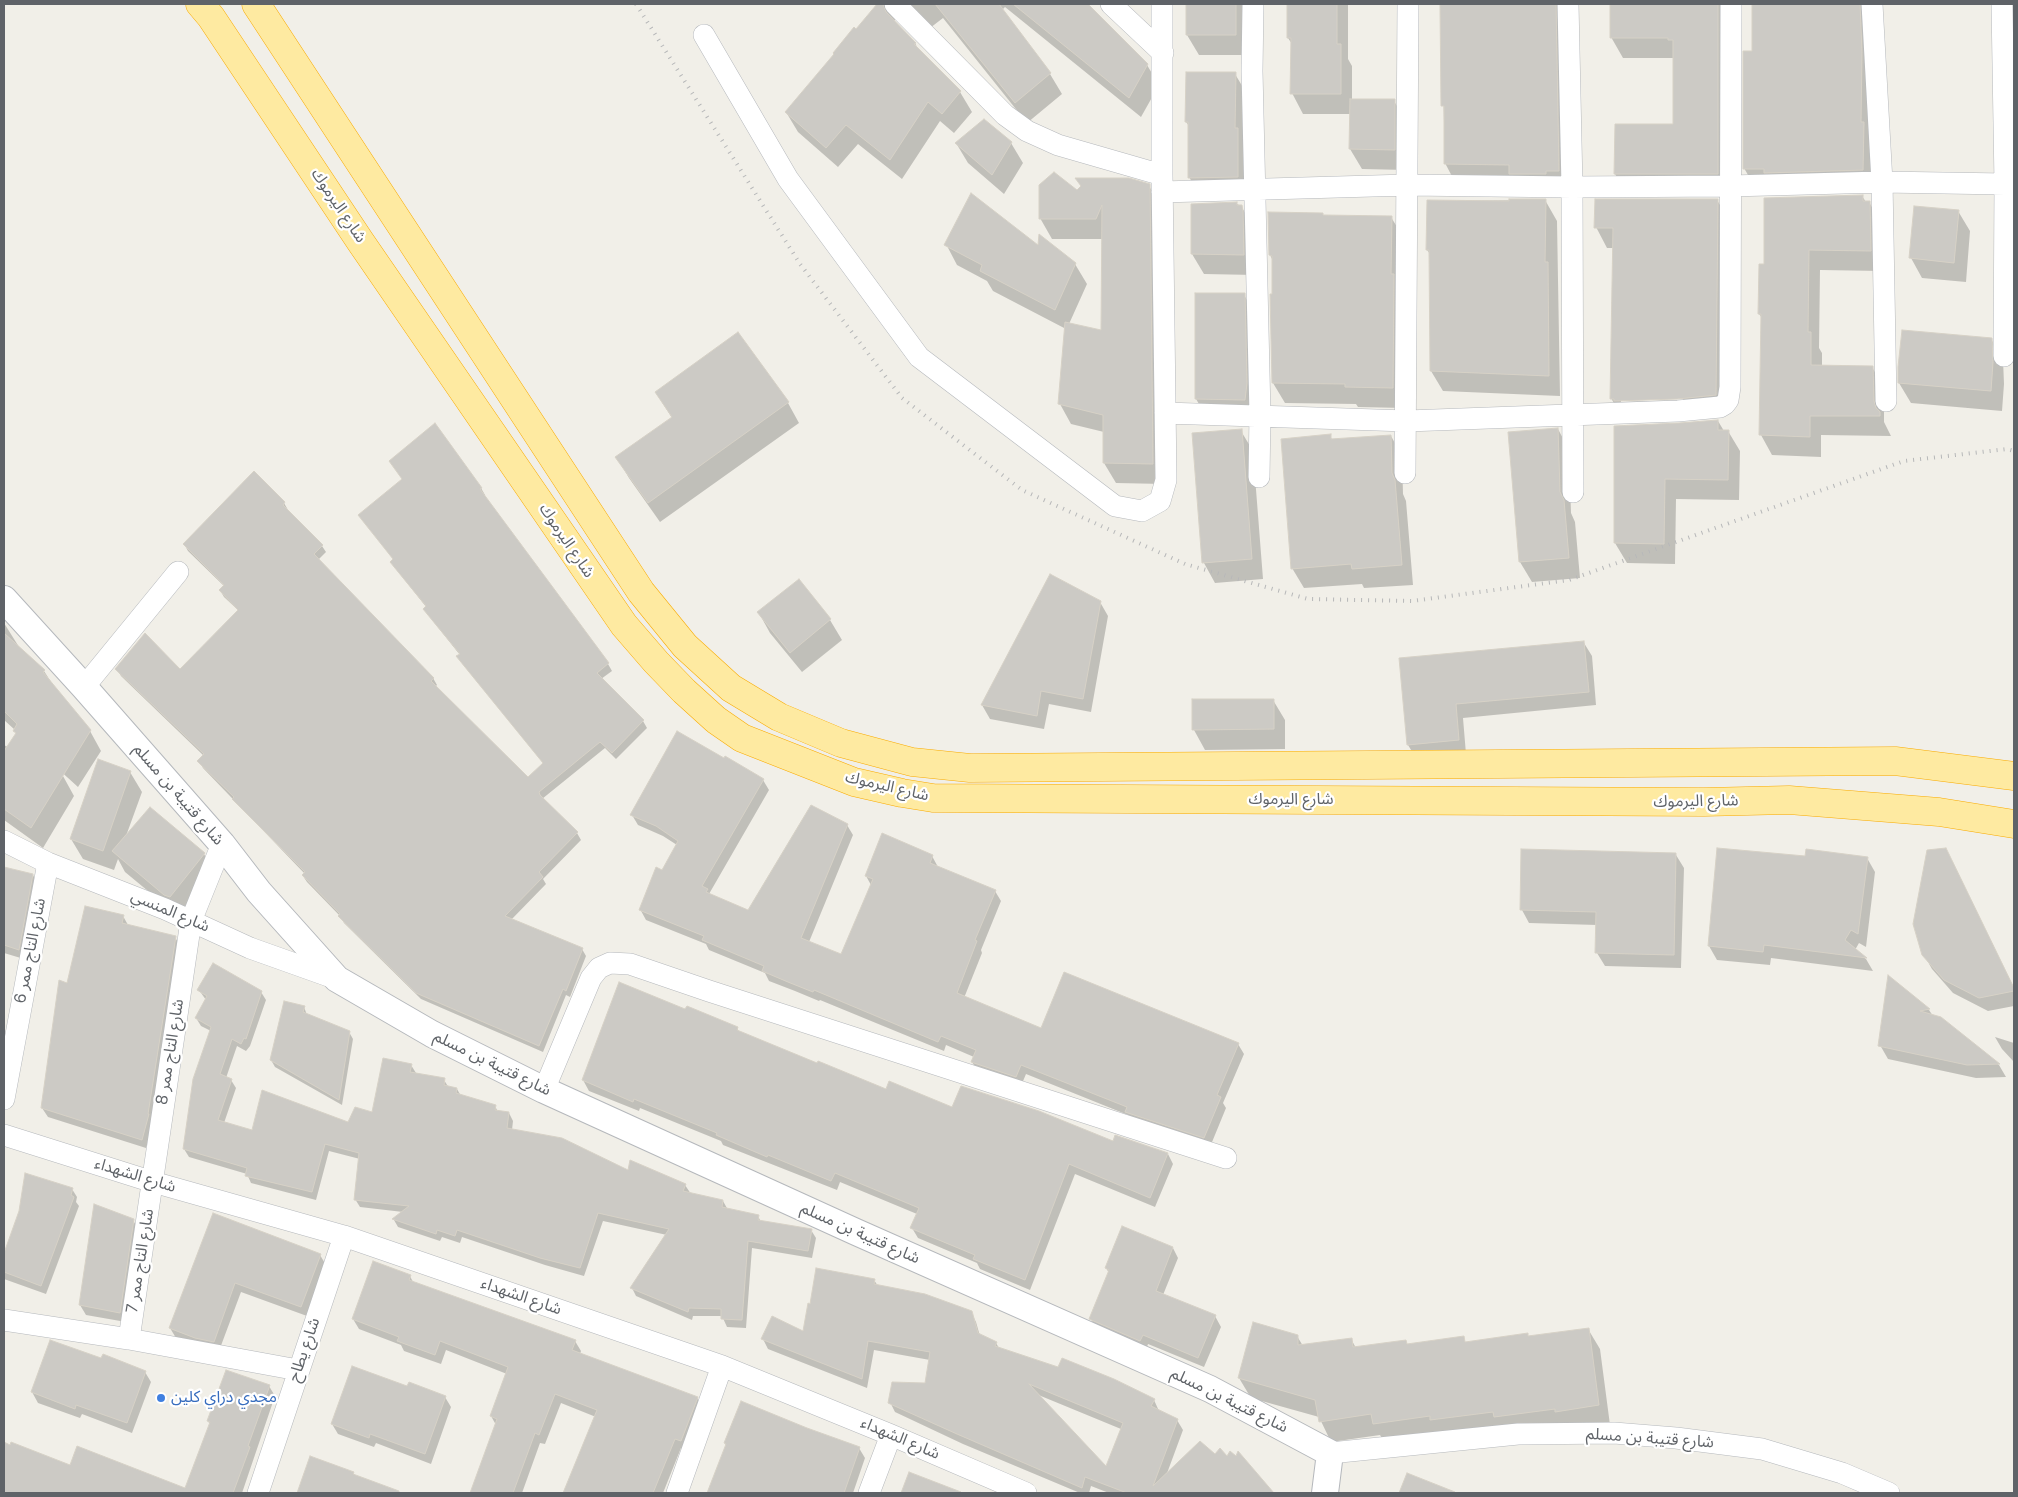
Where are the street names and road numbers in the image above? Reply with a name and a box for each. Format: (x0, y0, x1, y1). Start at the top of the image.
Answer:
street label: شارع اليرموك (306, 165, 370, 247)
street label: شارع اليرموك (534, 500, 598, 582)
street label: شارع قتيبة بن مسلم (129, 740, 227, 850)
street label: شارع اليرموك (843, 768, 931, 806)
street label: شارع اليرموك (1248, 790, 1334, 810)
street label: شارع اليرموك (1653, 792, 1739, 812)
street label: شارع المنسي (128, 887, 212, 937)
street label: شارع التاج ممر 6 (11, 897, 51, 1005)
street label: شارع التاج ممر 8 (153, 998, 189, 1106)
street label: شارع قتيبة بن مسلم (430, 1027, 554, 1101)
street label: شارع الشهداء (92, 1155, 178, 1197)
street label: شارع قتيبة بن مسلم (798, 1199, 922, 1269)
street label: شارع التاج ممر 7 (123, 1207, 159, 1315)
street label: شارع الشهداء (478, 1274, 564, 1320)
street label: شارع يطاح (285, 1315, 325, 1385)
street label: شارع قتيبة بن مسلم (1167, 1364, 1291, 1438)
street label: شارع الشهداء (858, 1414, 942, 1464)
street label: شارع قتيبة بن مسلم (1585, 1425, 1715, 1453)

